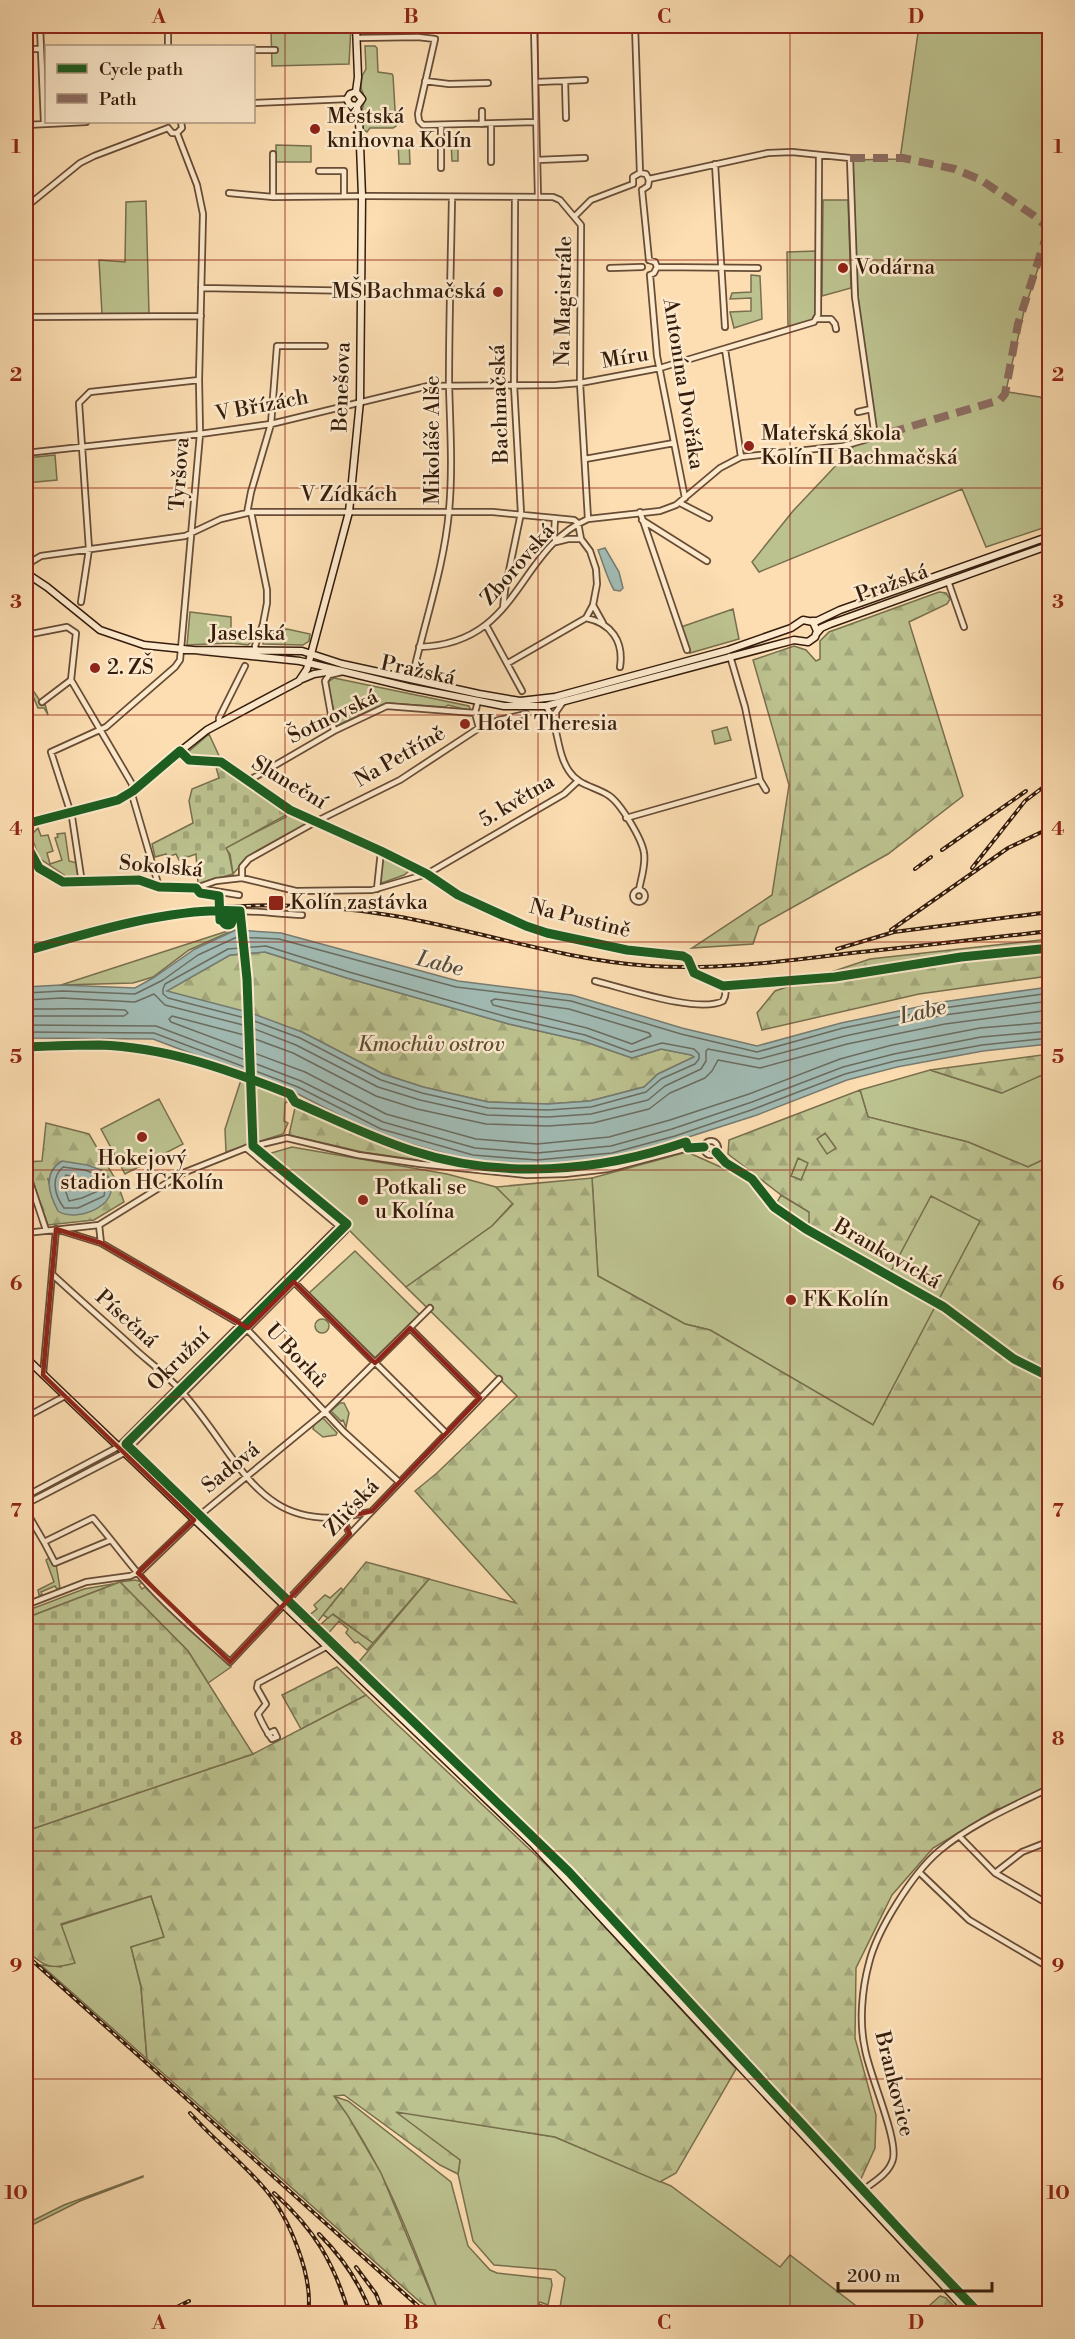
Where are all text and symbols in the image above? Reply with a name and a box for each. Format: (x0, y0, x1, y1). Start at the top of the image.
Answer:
text: A (151, 5, 167, 30)
text: B (403, 5, 419, 30)
text: C (657, 5, 671, 30)
text: D (908, 5, 924, 30)
legend (45, 45, 255, 123)
text: Cycle path (99, 58, 183, 81)
text: Path (99, 88, 137, 111)
place label: Městská knihovna Kolín (327, 104, 472, 154)
marker: Městská knihovna Kolín (308, 122, 322, 136)
text: 1 (11, 135, 21, 160)
text: 1 (1053, 135, 1063, 160)
street label: Na Magistrále (550, 236, 578, 366)
place label: Vodárna (854, 255, 935, 281)
marker: Vodárna (836, 261, 850, 275)
place label: MŠ Bachmačská (332, 276, 486, 305)
marker: MŠ Bachmačská (491, 285, 505, 299)
street label: Antonína Dvořáka (656, 296, 709, 472)
street label: Benešova (327, 341, 357, 433)
street label: Míru (600, 341, 650, 375)
street label: Bachmačská (485, 344, 515, 465)
text: 2 (10, 363, 22, 388)
text: 2 (1052, 363, 1064, 388)
street label: Mikoláše Alše (420, 375, 446, 505)
street label: V Břízách (212, 384, 311, 428)
place label: Mateřská škola Kolín II Bachmačská (761, 421, 958, 471)
street label: Tyršova (164, 436, 196, 512)
marker: Mateřská škola Kolín II Bachmačská (742, 439, 756, 453)
street label: V Zídkách (299, 482, 398, 508)
street label: Zborovská (476, 519, 561, 611)
street label: Pražská (852, 559, 932, 609)
text: 3 (10, 590, 22, 615)
text: 3 (1052, 590, 1064, 615)
street label: Jaselská (207, 621, 286, 647)
street label: Pražská (378, 650, 458, 692)
place label: 2. ZŠ (107, 652, 154, 681)
marker: 2. ZŠ (88, 661, 102, 675)
street label: Šotnovská (282, 681, 383, 750)
place label: Hotel Theresia (477, 711, 618, 737)
marker: Hotel Theresia (458, 717, 472, 731)
street label: Na Petříně (350, 721, 450, 793)
street label: Sluneční (247, 750, 332, 816)
street label: 5. května (475, 768, 560, 833)
text: 4 (9, 817, 23, 842)
text: 4 (1051, 817, 1065, 842)
street label: Sokolská (118, 850, 204, 884)
place label: Kolín zastávka (290, 890, 428, 916)
marker: Kolín zastávka (267, 894, 285, 912)
street label: Na Pustině (527, 894, 633, 944)
water label: Labe (413, 945, 466, 983)
water label: Labe (896, 994, 949, 1031)
park label: Kmochův ostrov (358, 1032, 505, 1058)
text: 5 (10, 1045, 22, 1070)
text: 5 (1052, 1045, 1064, 1070)
marker: Hokejový stadion HC Kolín (135, 1130, 149, 1144)
place label: Hokejový stadion HC Kolín (60, 1146, 224, 1196)
place label: Potkali se u Kolína (375, 1175, 467, 1225)
marker: Potkali se u Kolína (356, 1193, 370, 1207)
street label: Brankovická (828, 1212, 945, 1295)
text: 6 (10, 1272, 23, 1297)
text: 6 (1052, 1272, 1065, 1297)
street label: Písečná (89, 1284, 163, 1354)
place label: FK Kolín (803, 1287, 890, 1313)
marker: FK Kolín (784, 1293, 798, 1307)
street label: U Borků (260, 1318, 332, 1394)
street label: Okružní (142, 1322, 217, 1397)
street label: Sadová (197, 1437, 265, 1499)
street label: Zličská (319, 1474, 385, 1542)
text: 7 (10, 1499, 22, 1524)
text: 7 (1052, 1499, 1064, 1524)
text: 8 (10, 1727, 23, 1752)
text: 8 (1052, 1727, 1065, 1752)
text: 9 (10, 1954, 22, 1979)
text: 9 (1052, 1954, 1064, 1979)
street label: Brankovice (868, 2028, 920, 2139)
text: 10 (4, 2181, 28, 2206)
text: 10 (1046, 2181, 1070, 2206)
scale bar (838, 2255, 992, 2293)
text: 200 m (847, 2265, 901, 2288)
text: A (151, 2311, 167, 2336)
text: B (403, 2311, 419, 2336)
text: C (657, 2311, 671, 2336)
text: D (908, 2311, 924, 2336)

